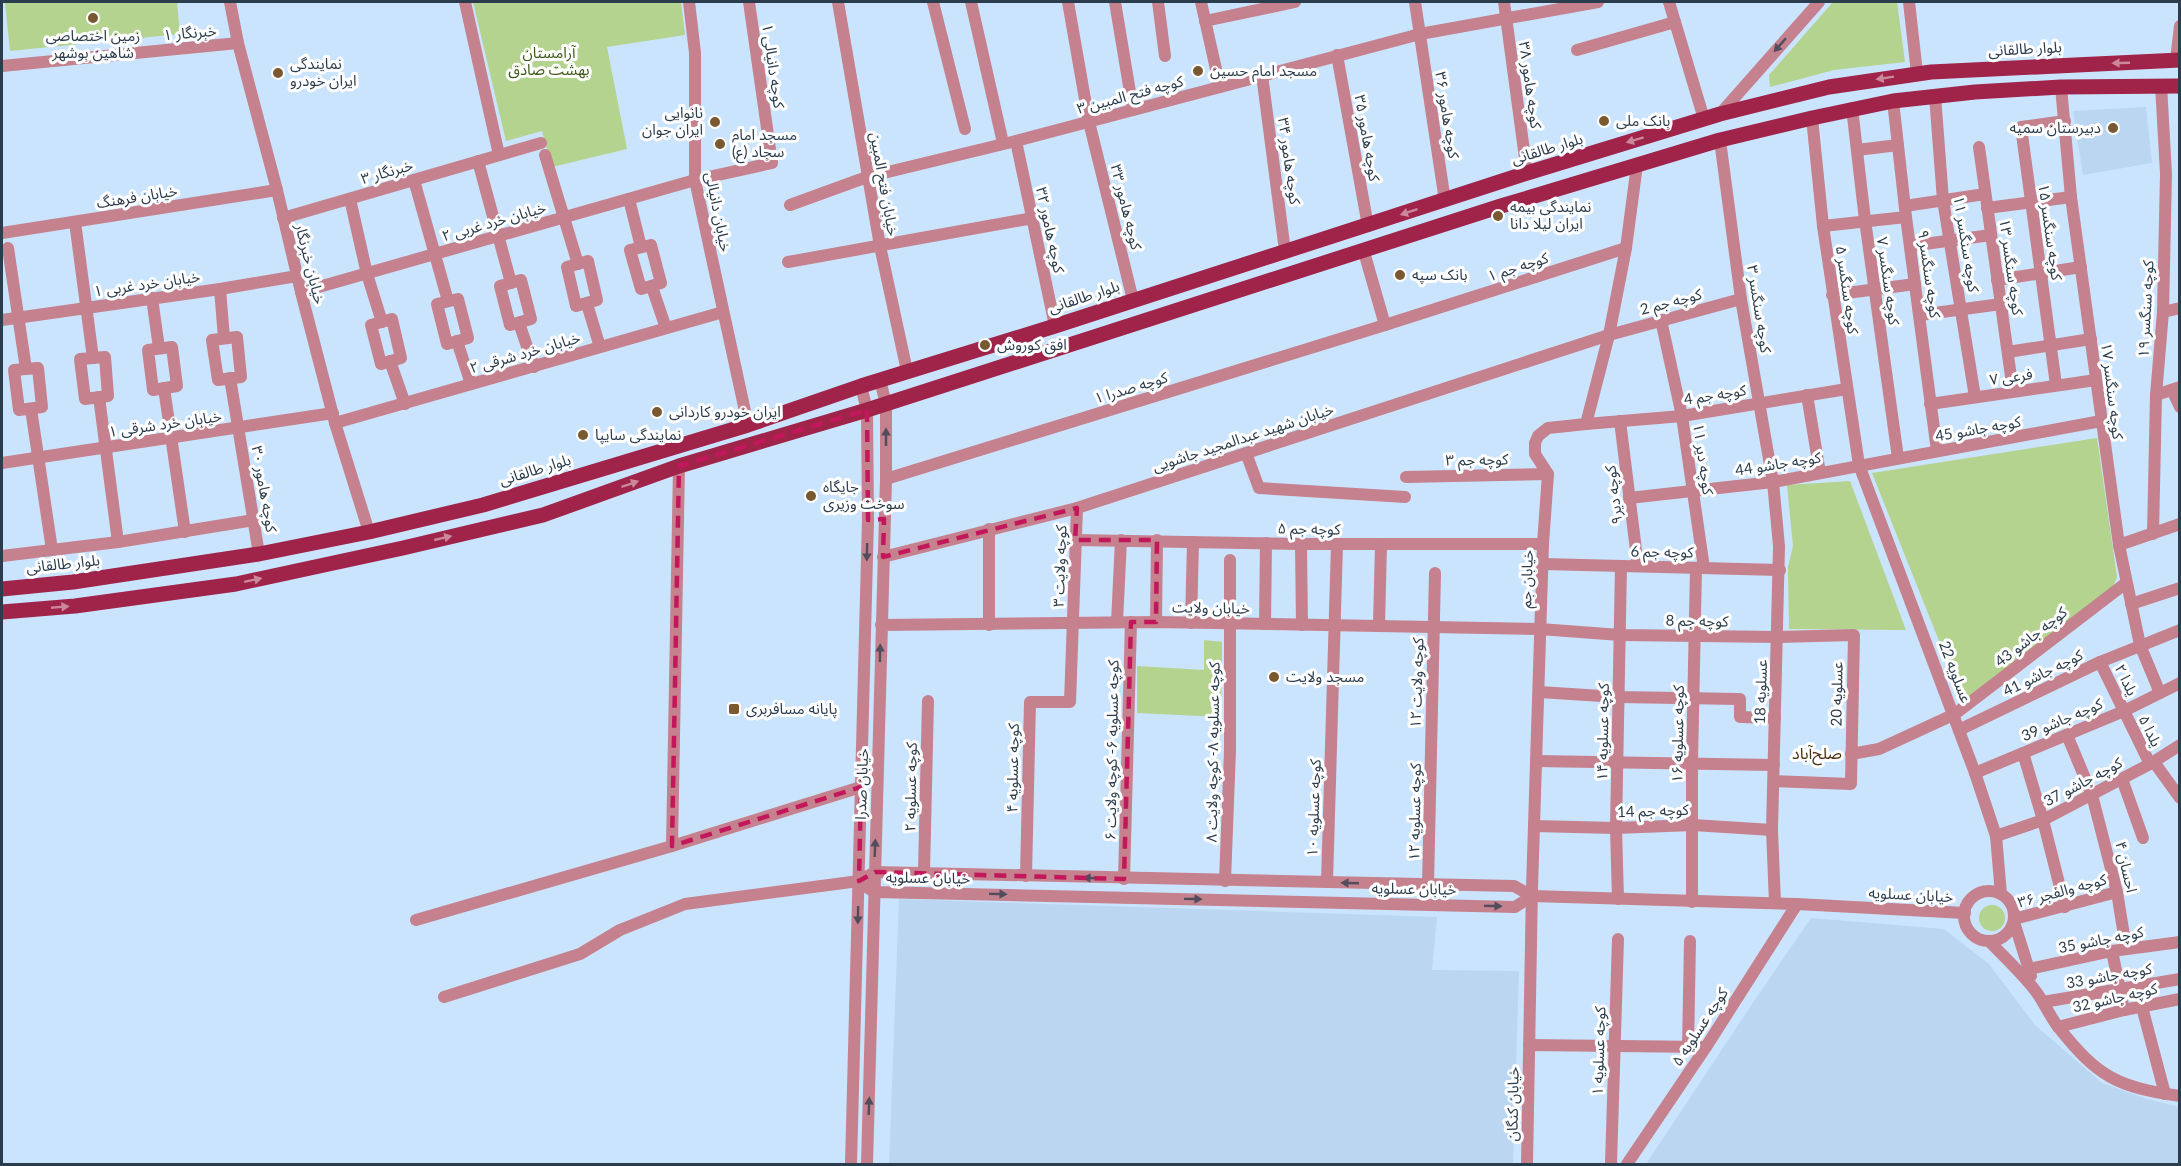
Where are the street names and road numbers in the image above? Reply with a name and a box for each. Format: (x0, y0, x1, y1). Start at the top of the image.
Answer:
street label: خبرنگار ۱ (163, 21, 218, 44)
street label: کوچه دانیالی ۱ (757, 22, 789, 110)
street label: بلوار طالقانی (1988, 37, 2062, 60)
street label: کوچه هامور ۳۸ (1514, 40, 1546, 131)
street label: کوچه هامور ۳۶ (1430, 70, 1464, 161)
street label: کوچه فتح المبین ۳ (1075, 71, 1187, 121)
street label: کوچه هامور ۳۵ (1349, 93, 1385, 184)
street label: کوچه هامور ۳۴ (1273, 116, 1305, 207)
street label: بلوار طالقانی (1509, 129, 1585, 168)
street label: خیابان فتح المبین (863, 131, 903, 238)
street label: خبرنگار ۳ (359, 155, 415, 188)
street label: کوچه هامور ۳۳ (1106, 162, 1147, 253)
street label: خیابان دانیالی (701, 170, 736, 254)
street label: خیابان فرهنگ (95, 181, 179, 212)
street label: کوچه سنگسر ۱۵ (2033, 182, 2067, 282)
street label: کوچه هامور ۳۲ (1031, 185, 1069, 276)
street label: کوچه سنگسر ۱۱ (1948, 194, 1984, 295)
street label: خیابان خرد غربی ۲ (440, 198, 548, 245)
street label: کوچه سنگسر ۱۳ (1994, 217, 2028, 317)
street label: خیابان خبرنگار (291, 221, 330, 306)
street label: کوچه سنگسر ۹ (1913, 229, 1945, 320)
street label: کوچه سنگسر ۷ (1872, 236, 1904, 327)
street label: کوچه سنگسر ۵ (1831, 245, 1863, 336)
street label: کوچه جم ۱ (1485, 248, 1552, 287)
street label: کوچه سنگسر ۱۹ (2133, 259, 2159, 358)
street label: کوچه سنگسر ۳ (1742, 264, 1776, 355)
street label: خیابان خرد غربی ۱ (93, 267, 201, 300)
street label: بلوار طالقانی (1046, 276, 1122, 317)
street label: کوچه جم 2 (1638, 284, 1705, 321)
street label: خیابان خرد شرقی ۲ (467, 328, 582, 377)
street label: کوچه سنگسر ۱۷ (2096, 341, 2128, 441)
street label: فرعی ۷ (1988, 364, 2034, 389)
street label: کوچه صدرا ۱ (1092, 367, 1171, 409)
street label: کوچه جم 4 (1682, 380, 1749, 411)
street label: خیابان شهید عبدالمجید جاشویی (1150, 399, 1336, 476)
street label: خیابان خرد شرقی ۱ (107, 406, 223, 441)
street label: کوچه جاشو 45 (1934, 411, 2023, 446)
street label: کوچه دیر ۱۱ (1688, 422, 1718, 497)
street label: کوچه هامور ۳۰ (246, 444, 282, 535)
street label: کوچه جاشو 44 (1734, 447, 1823, 481)
street label: کوچه جم ۳ (1445, 449, 1509, 472)
street label: بلوار طالقانی (497, 450, 573, 489)
street label: کوچه دیر۹ (1600, 463, 1628, 526)
street label: کوچه جم ۵ (1277, 518, 1341, 541)
street label: کوچه ولایت ۳ (1049, 524, 1071, 607)
street label: کوچه جم 6 (1630, 541, 1694, 564)
street label: خیابان جم (1516, 549, 1539, 609)
street label: بلوار طالقانی (25, 550, 101, 577)
street label: خیابان ولایت (1172, 597, 1250, 618)
street label: کوچه جاشو 43 (1991, 602, 2072, 672)
street label: کوچه جم 8 (1665, 610, 1729, 633)
street label: کوچه ولایت ۱۲ (1405, 637, 1429, 729)
street label: عسلویه 22 (1935, 638, 1976, 706)
street label: کوچه جاشو 41 (2000, 645, 2087, 701)
street label: کوچه عسلویه ۶- کوچه ولایت ۶ (1100, 659, 1124, 841)
street label: عسلویه 18 (1750, 659, 1771, 725)
street label: کوچه عسلویه ۸- کوچه ولایت ۸ (1201, 661, 1225, 843)
street label: عسلویه 20 (1826, 661, 1847, 727)
street label: یلدا ۲ (2112, 661, 2142, 698)
street label: کوچه عسلویه ۱۴ (1592, 682, 1614, 781)
street label: کوچه عسلویه ۱۶ (1667, 684, 1689, 783)
street label: کوچه جاشو 39 (2018, 694, 2106, 746)
street label: یلدا ۵ (2136, 712, 2166, 749)
street label: کوچه عسلویه ۴ (1002, 722, 1024, 813)
street label: کوچه عسلویه ۲ (900, 741, 922, 832)
street label: خیابان صدرا (851, 748, 872, 820)
street label: کوچه جاشو 37 (2040, 752, 2127, 811)
street label: کوچه عسلویه ۱۰ (1302, 758, 1326, 857)
street label: کوچه عسلویه ۱۲ (1404, 762, 1426, 861)
street label: کوچه جم 14 (1617, 800, 1690, 823)
street label: احسان ۴ (2111, 839, 2142, 894)
street label: خیابان عسلویه (885, 867, 971, 888)
street label: کوچه والفجر ۳۶ (2015, 869, 2109, 913)
street label: خیابان عسلویه (1371, 878, 1457, 899)
street label: خیابان عسلویه (1868, 883, 1954, 906)
street label: کوچه جاشو 35 (2057, 922, 2146, 958)
street label: کوچه جاشو 33 (2065, 958, 2154, 993)
street label: کوچه جاشو 32 (2071, 978, 2160, 1018)
street label: کوچه عسلویه ۵ (1667, 983, 1733, 1070)
street label: کوچه عسلویه ۱ (1587, 1005, 1611, 1096)
street label: خیابان کنگان (1502, 1066, 1523, 1142)

